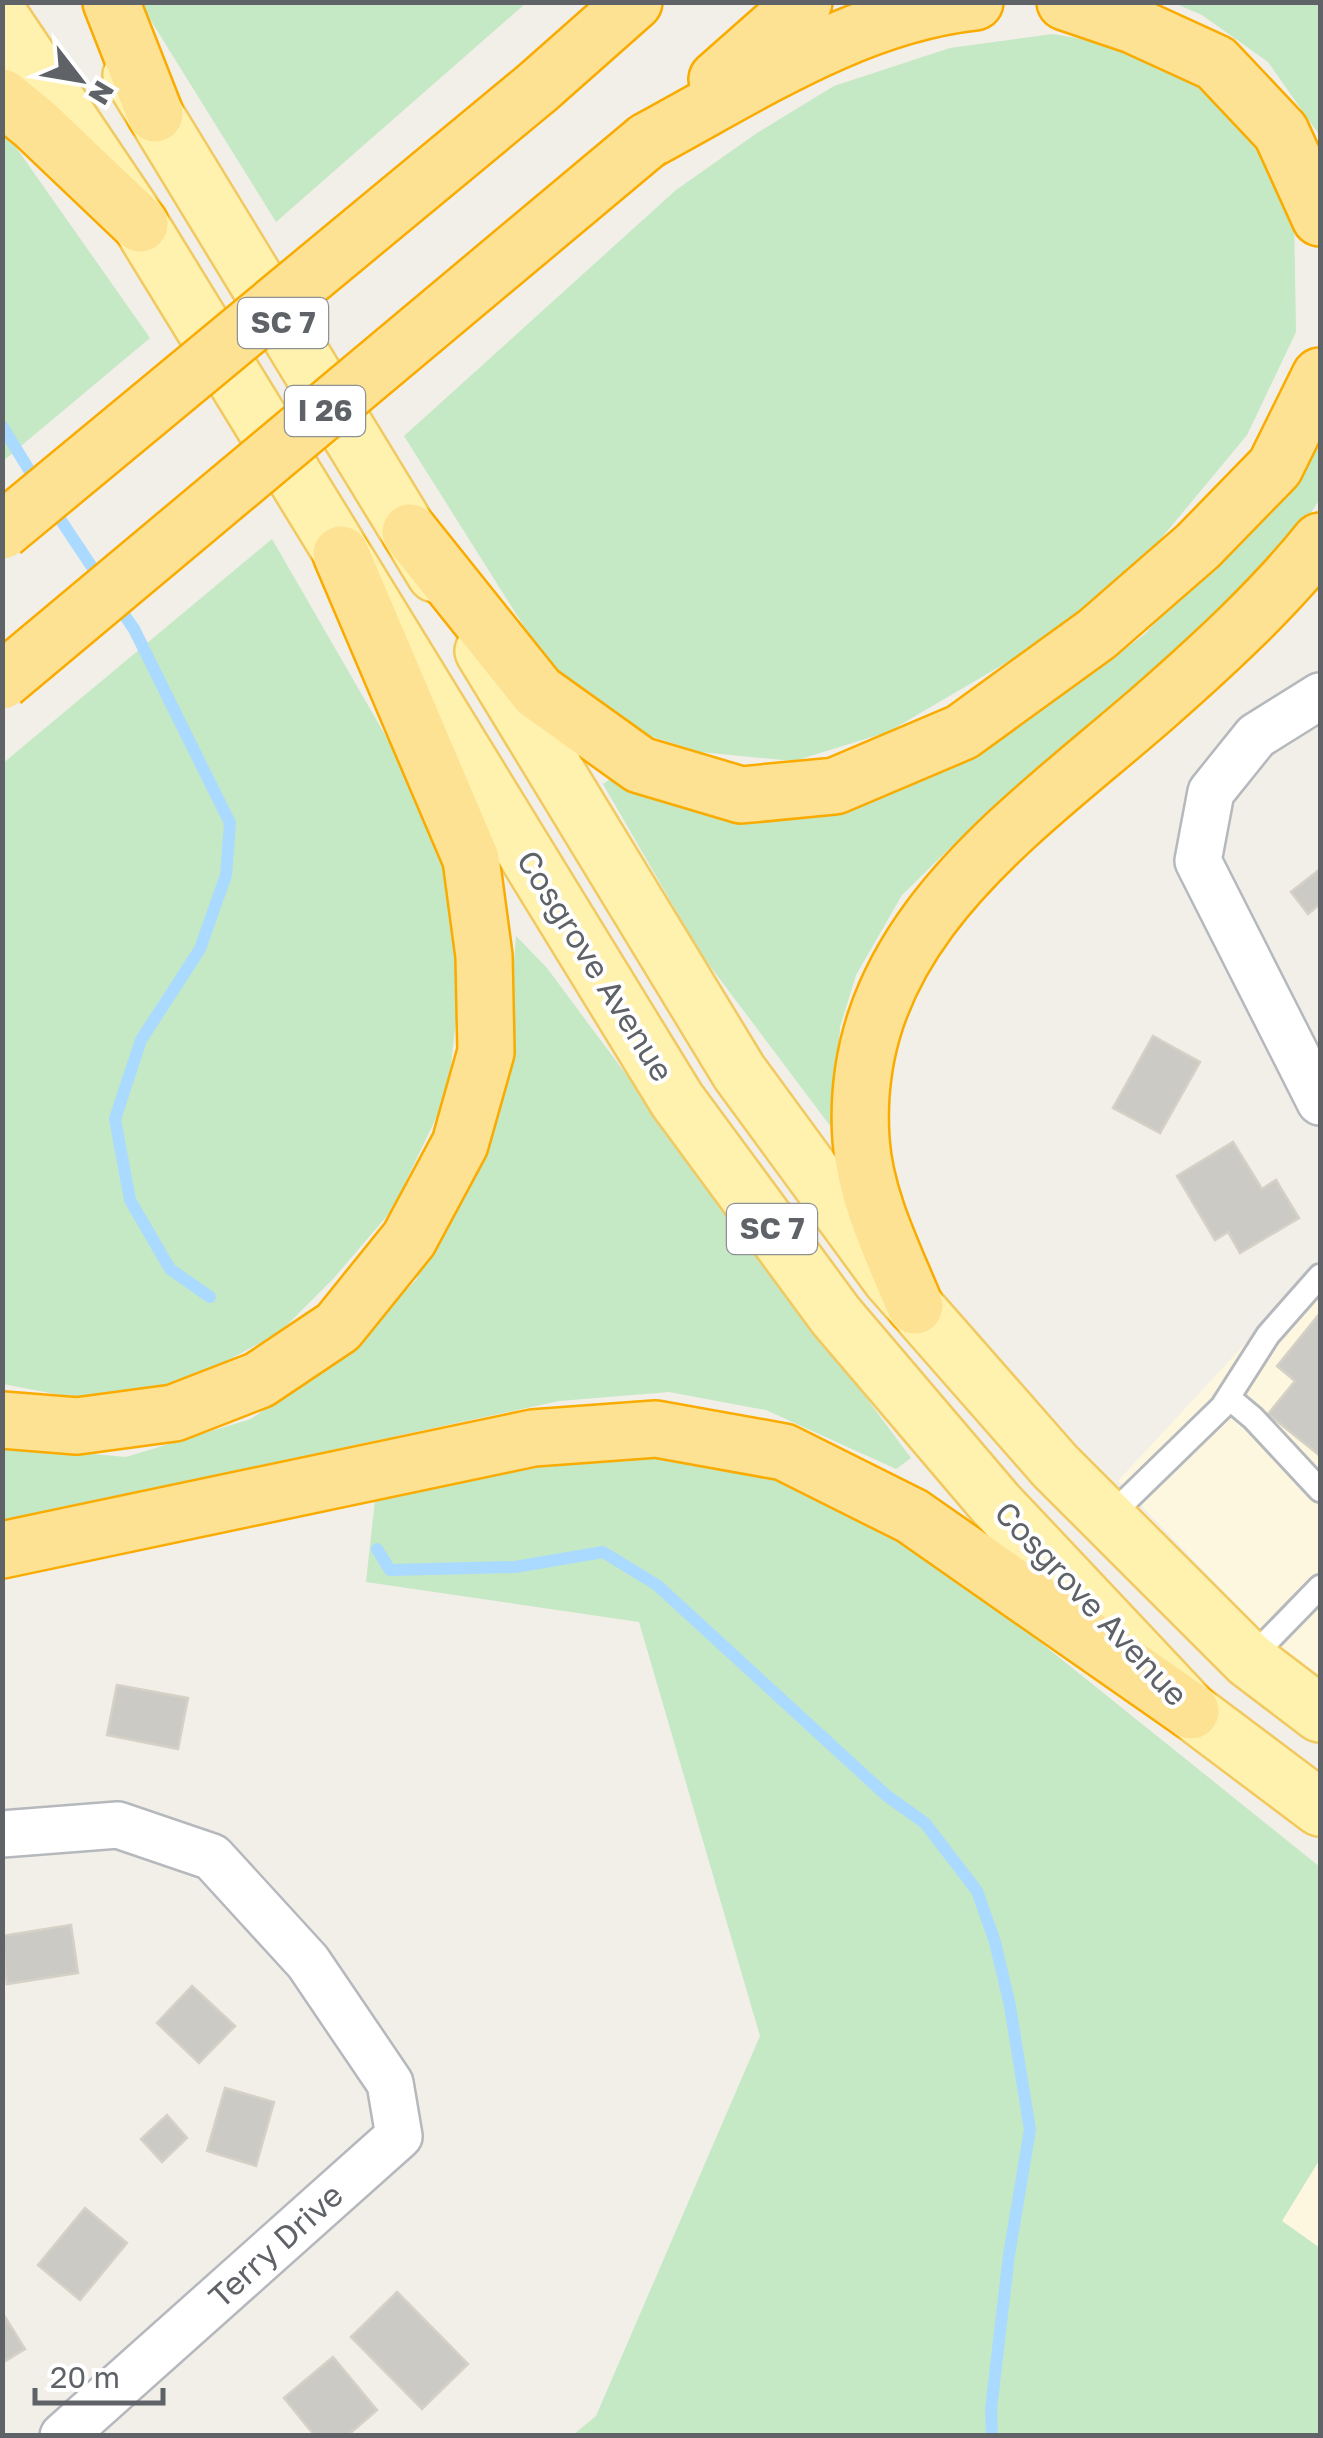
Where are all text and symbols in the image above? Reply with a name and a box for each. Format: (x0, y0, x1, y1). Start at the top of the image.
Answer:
north arrow (30, 30, 130, 130)
text: N (82, 76, 121, 111)
road number: SC 7 (238, 298, 328, 348)
road number: I 26 (285, 386, 365, 436)
street label: Cosgrove Avenue (509, 843, 682, 1088)
road number: SC 7 (727, 1204, 817, 1254)
street label: Cosgrove Avenue (987, 1493, 1196, 1713)
street label: Terry Drive (201, 2175, 350, 2315)
scale bar (35, 2343, 162, 2405)
text: 20 m (50, 2359, 120, 2395)

